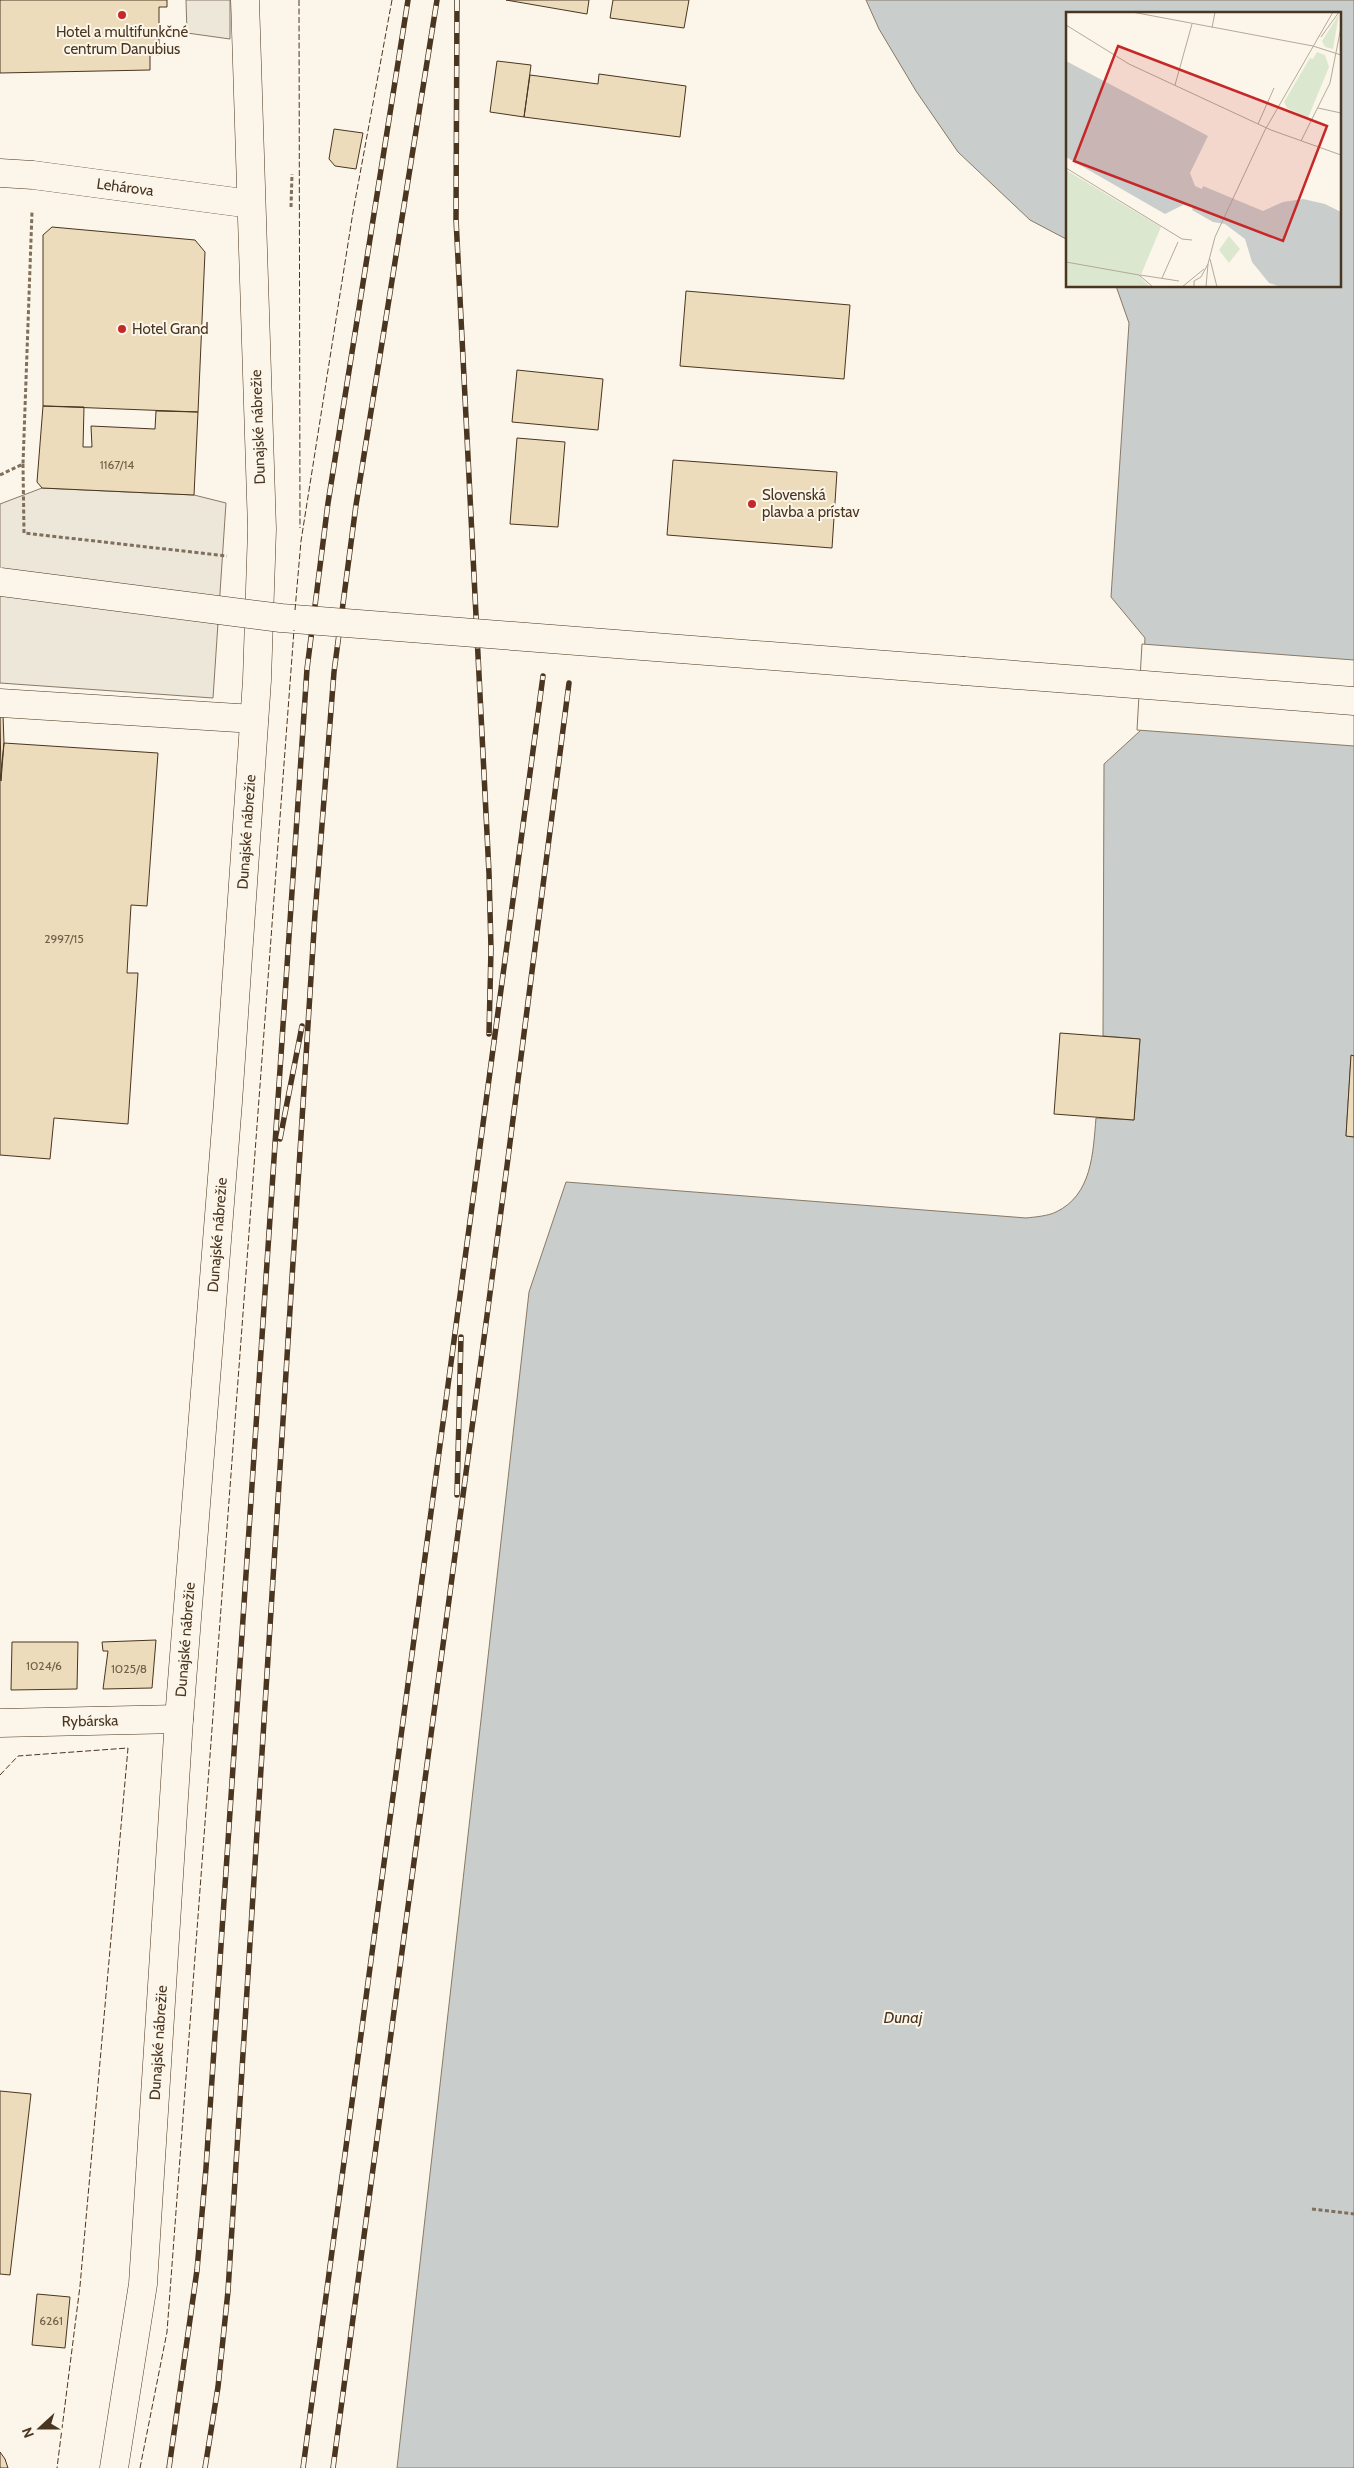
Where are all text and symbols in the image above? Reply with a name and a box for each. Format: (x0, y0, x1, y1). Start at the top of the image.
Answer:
marker: Hotel a multifunkčné centrum Danubius (116, 9, 128, 21)
inset map (1066, 12, 1342, 288)
place label: Hotel a multifunkčné centrum Danubius (56, 23, 188, 58)
street label: Lehárova (95, 175, 156, 200)
place label: Hotel Grand (132, 320, 209, 338)
marker: Hotel Grand (116, 323, 128, 335)
street label: Dunajské nábrežie (247, 369, 269, 485)
house number: 1167/14 (100, 457, 134, 472)
place label: Slovenská plavba a prístav (762, 486, 860, 521)
marker: Slovenská plavba a prístav (746, 498, 758, 510)
street label: Dunajské nábrežie (234, 774, 260, 890)
house number: 2997/15 (44, 931, 84, 946)
street label: Dunajské nábrežie (204, 1176, 231, 1293)
street label: Dunajské nábrežie (172, 1581, 199, 1698)
house number: 1024/6 (26, 1658, 62, 1673)
house number: 1025/8 (111, 1661, 147, 1676)
street label: Rybárska (61, 1711, 119, 1731)
street label: Dunajské nábrežie (146, 1984, 171, 2101)
water label: Dunaj (884, 2008, 923, 2027)
house number: 6261 (39, 2313, 63, 2328)
north arrow (15, 2403, 65, 2453)
text: N (18, 2425, 38, 2441)

